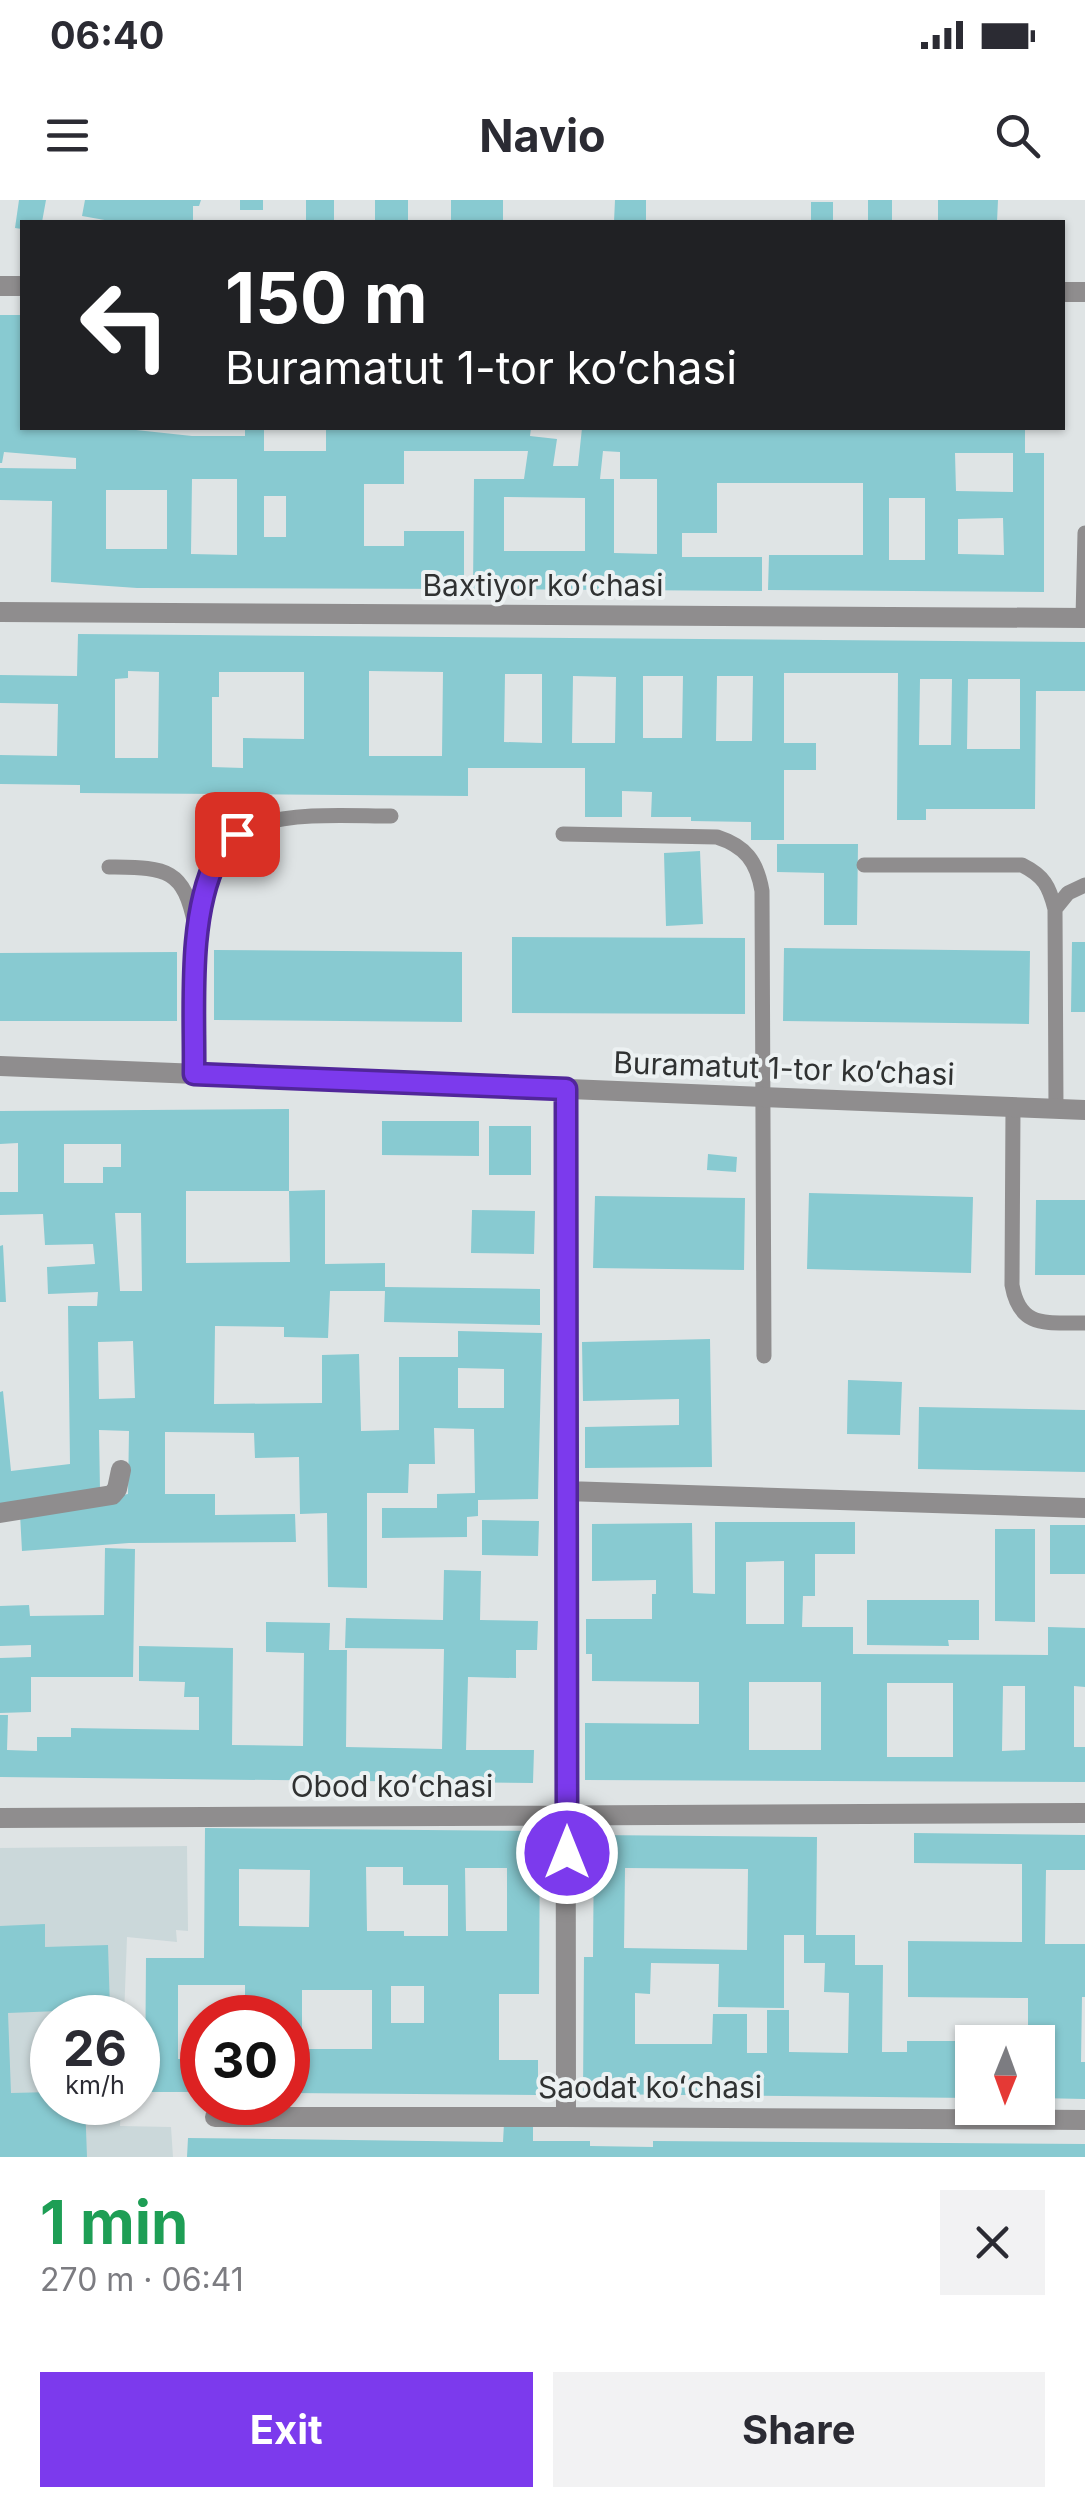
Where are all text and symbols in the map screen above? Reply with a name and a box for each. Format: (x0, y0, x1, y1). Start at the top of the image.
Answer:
text: 06:40 (50, 12, 164, 58)
icon: menu (40, 108, 95, 163)
text: Navio (479, 108, 606, 163)
icon: search (990, 108, 1045, 163)
text: 150 m (225, 255, 428, 340)
icon: left (60, 260, 190, 390)
text: Buramatut 1-tor koʼchasi (225, 340, 737, 395)
street label: Baxtiyor koʻchasi (422, 567, 664, 603)
pin (195, 792, 280, 877)
icon: arrive (210, 807, 265, 862)
street label: Buramatut 1-tor koʼchasi (613, 1044, 955, 1092)
street label: Obod koʻchasi (291, 1768, 493, 1804)
position arrow (515, 1801, 619, 1905)
speed limit sign: 30 (180, 1995, 310, 2125)
text: 26 (63, 2018, 127, 2078)
north arrow (955, 2025, 1055, 2125)
map controls (955, 2025, 1055, 2125)
street label: Saodat koʻchasi (538, 2069, 762, 2105)
text: km/h (65, 2070, 125, 2100)
text: 1 min (40, 2186, 188, 2258)
button: close (940, 2190, 1045, 2295)
text: 270 m · 06:41 (40, 2260, 244, 2299)
button: Exit (40, 2372, 533, 2487)
button: Share (553, 2372, 1045, 2487)

